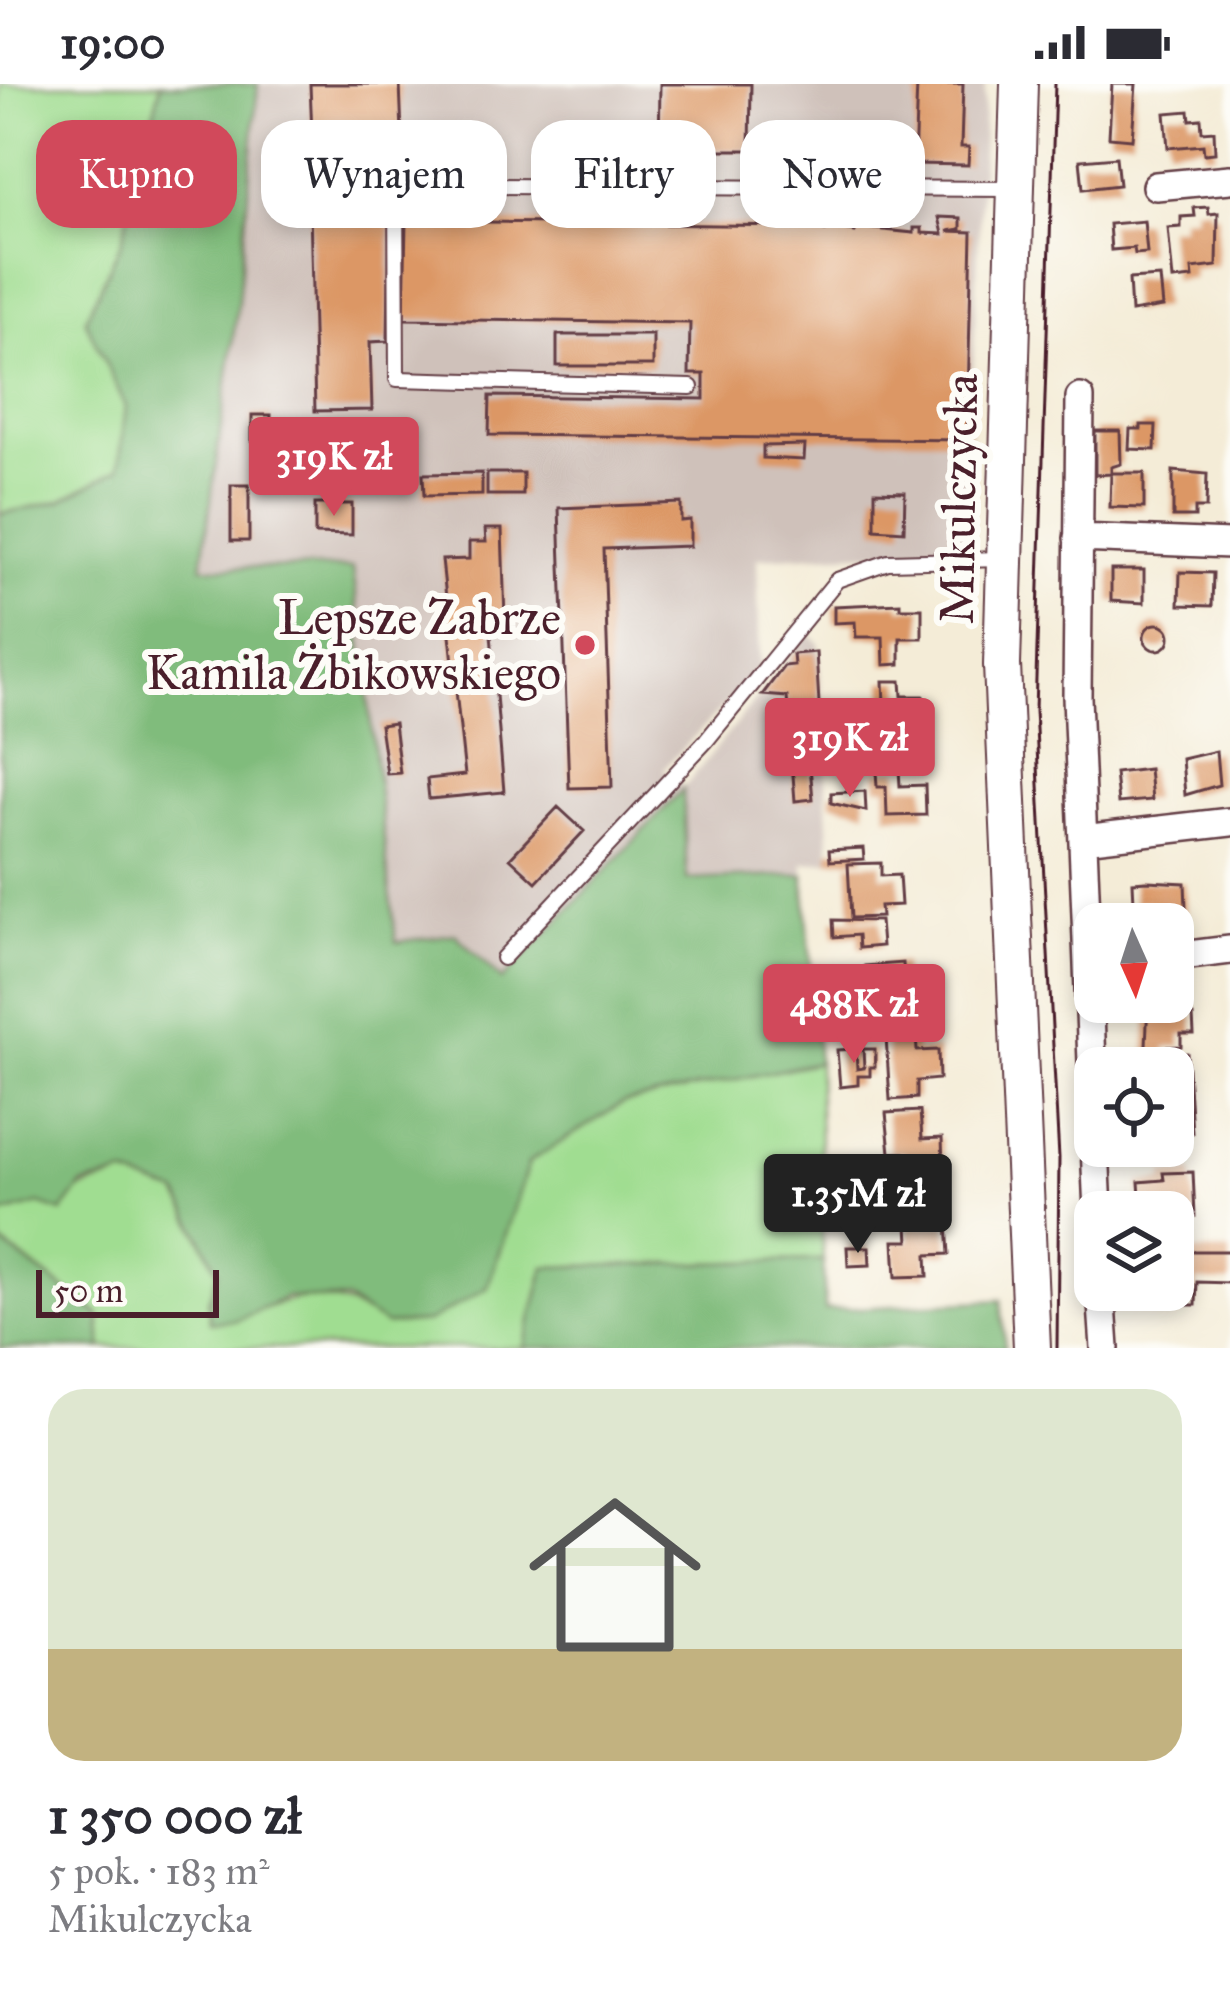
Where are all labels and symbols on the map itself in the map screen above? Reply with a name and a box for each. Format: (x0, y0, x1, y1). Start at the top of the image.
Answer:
street label: Mikulczycka (927, 372, 990, 625)
pin: 319K zł (223, 417, 445, 519)
place label: Lepsze Zabrze Kamila Żbikowskiego (146, 588, 561, 702)
marker: Lepsze Zabrze Kamila Żbikowskiego (572, 632, 598, 658)
pin: 319K zł (739, 698, 961, 800)
north arrow (1074, 903, 1194, 1023)
pin: 488K zł (743, 964, 965, 1066)
pin: 1.35M zł (734, 1154, 982, 1256)
scale bar (36, 1264, 219, 1317)

